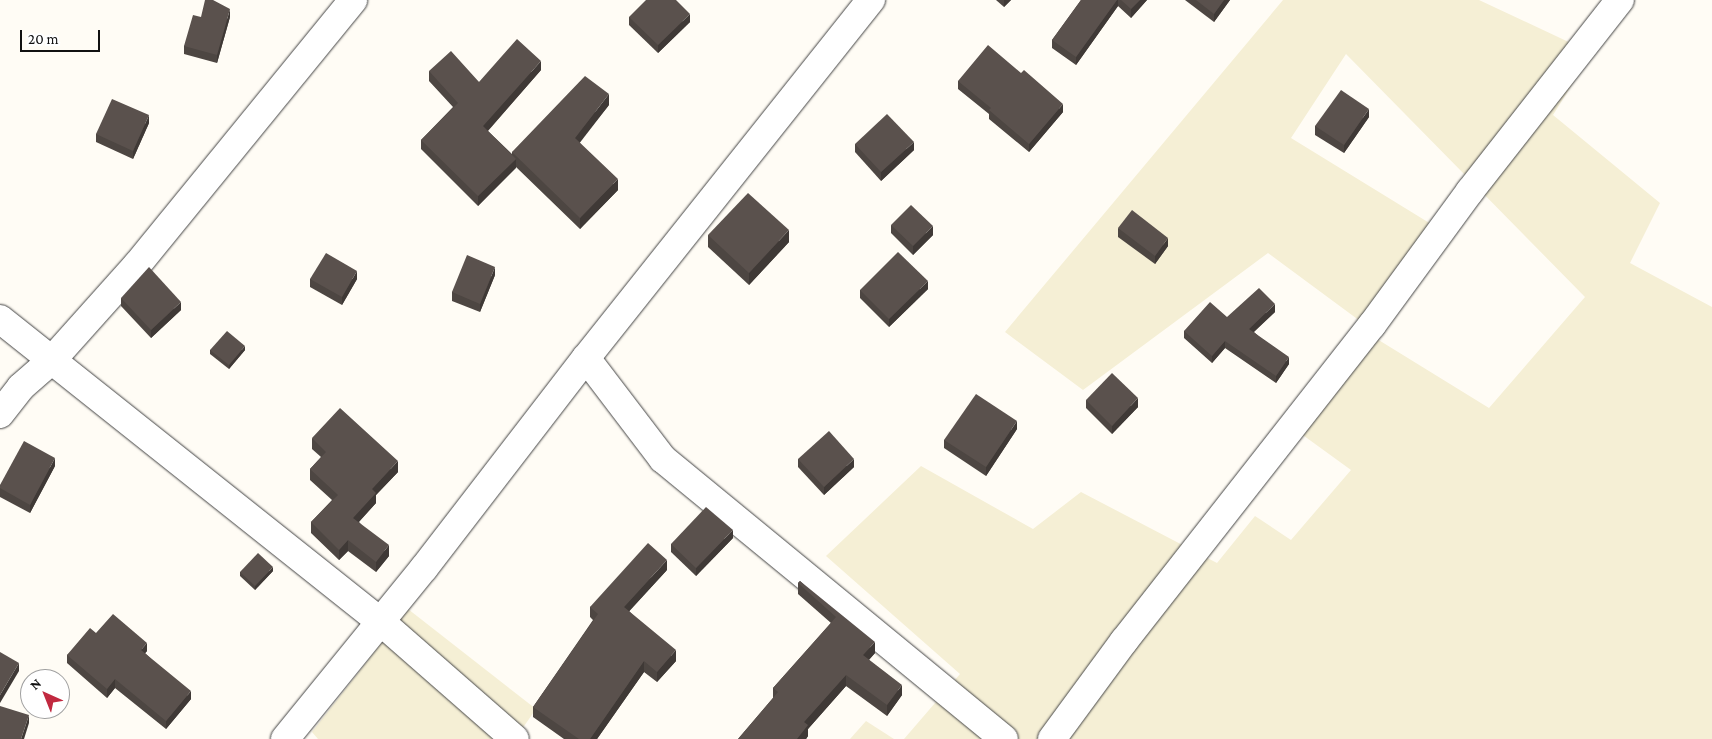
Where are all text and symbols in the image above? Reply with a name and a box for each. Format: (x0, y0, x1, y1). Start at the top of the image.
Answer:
scale bar (22, 20, 102, 52)
text: 20 m (28, 31, 59, 47)
north arrow (20, 669, 70, 719)
text: N (26, 675, 44, 693)

